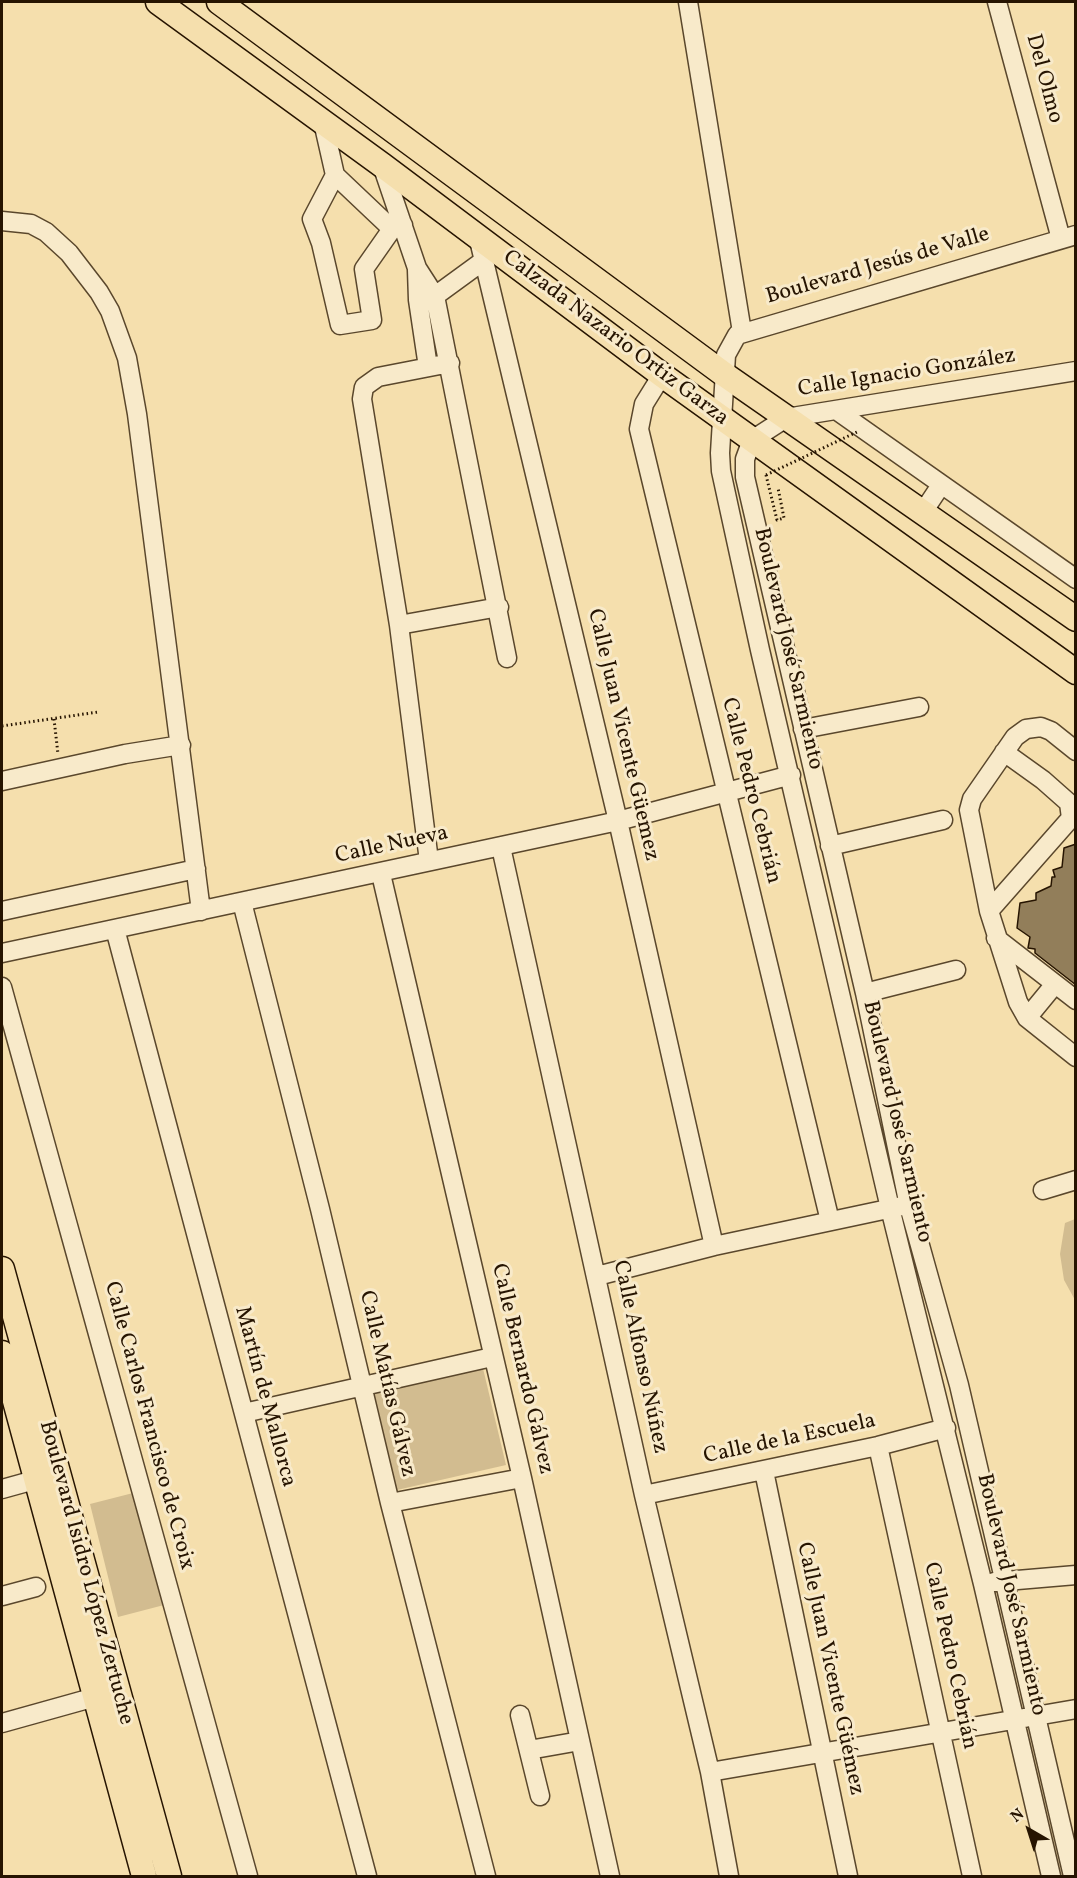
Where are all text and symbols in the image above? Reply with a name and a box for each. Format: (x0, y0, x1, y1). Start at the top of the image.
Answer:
street label: Del Olmo (1018, 31, 1068, 127)
street label: Boulevard Jesús de Valle (763, 222, 993, 312)
street label: Calzada Nazario Ortiz Garza (497, 245, 733, 433)
street label: Calle Ignacio González (796, 344, 1018, 404)
street label: Boulevard José Sarmiento (746, 525, 828, 773)
street label: Calle Juan Vicente Güemez (580, 607, 664, 863)
street label: Calle Pedro Cebrián (714, 695, 786, 887)
street label: Calle Nueva (333, 821, 451, 871)
street label: Boulevard José Sarmiento (855, 998, 937, 1246)
street label: Calle Alfonso Núñez (606, 1258, 672, 1456)
street label: Calle Bernardo Gálvez (484, 1261, 558, 1477)
street label: Calle Carlos Francisco de Croix (97, 1279, 199, 1573)
street label: Calle Matías Gálvez (352, 1288, 420, 1480)
street label: Martín de Mallorca (227, 1304, 301, 1490)
street label: Calle de la Escuela (702, 1409, 878, 1471)
street label: Boulevard Isidro López Zertuche (32, 1418, 138, 1728)
street label: Boulevard José Sarmiento (969, 1471, 1051, 1719)
street label: Calle Juan Vicente Güémez (789, 1540, 869, 1798)
street label: Calle Pedro Cebrián (916, 1560, 982, 1752)
north arrow (999, 1800, 1059, 1860)
text: N (1006, 1804, 1029, 1828)

